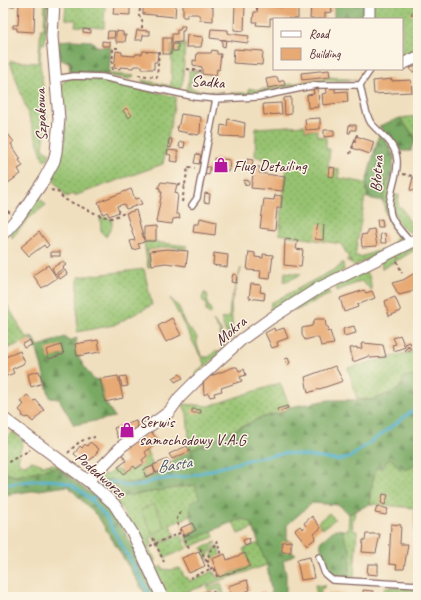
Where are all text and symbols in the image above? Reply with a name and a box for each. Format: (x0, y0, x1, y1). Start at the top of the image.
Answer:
legend (273, 18, 403, 70)
text: Road (309, 26, 331, 42)
text: Building (309, 46, 341, 62)
street label: Sadka (191, 71, 227, 93)
street label: Szpakowa (30, 87, 52, 142)
street label: Błotna (366, 154, 388, 193)
shop icon: Flug Detailing (212, 156, 230, 174)
place label: Flug Detailing (233, 156, 308, 176)
street label: Mokra (211, 311, 252, 350)
place label: Serwis samochodowy V.A.G (139, 412, 248, 450)
shop icon: Serwis samochodowy V.A.G (118, 421, 136, 439)
street label: Podedworze (71, 447, 131, 503)
water label: Basta (155, 451, 195, 478)

